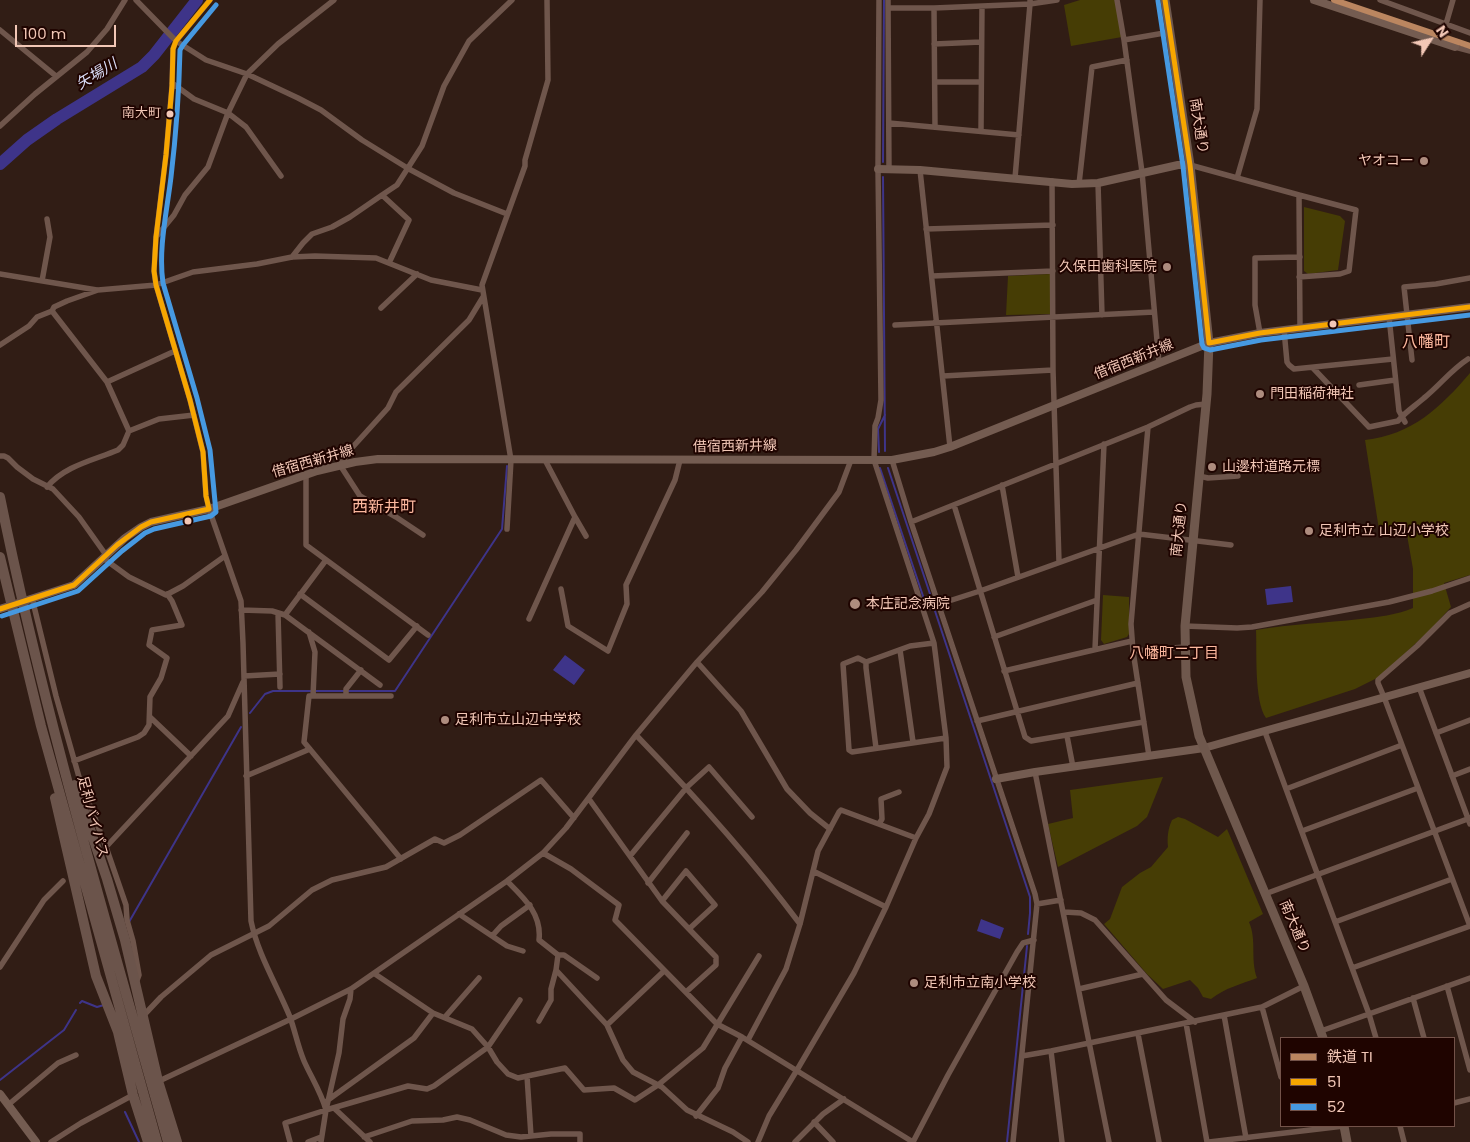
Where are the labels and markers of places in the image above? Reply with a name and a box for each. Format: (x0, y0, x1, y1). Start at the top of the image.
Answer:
place label: 南大町 (122, 106, 161, 122)
marker: 南大町 (165, 109, 175, 119)
place label: ヤオコー (1358, 153, 1414, 169)
marker: ヤオコー (1418, 155, 1430, 167)
place label: 久保田歯科医院 (1059, 259, 1157, 275)
marker: 久保田歯科医院 (1161, 261, 1173, 273)
unlabelled marker (1328, 319, 1338, 329)
place label: 門田稲荷神社 (1270, 386, 1354, 402)
marker: 門田稲荷神社 (1254, 388, 1266, 400)
place label: 山邊村道路元標 (1222, 459, 1320, 475)
marker: 山邊村道路元標 (1206, 461, 1218, 473)
unlabelled marker (183, 516, 193, 526)
place label: 足利市立 山辺小学校 (1319, 523, 1449, 539)
marker: 足利市立 山辺小学校 (1303, 525, 1315, 537)
place label: 本庄記念病院 (866, 596, 950, 612)
marker: 本庄記念病院 (848, 597, 862, 611)
place label: 足利市立山辺中学校 (455, 712, 581, 728)
marker: 足利市立山辺中学校 (439, 714, 451, 726)
place label: 足利市立南小学校 (924, 975, 1036, 991)
marker: 足利市立南小学校 (908, 977, 920, 989)

